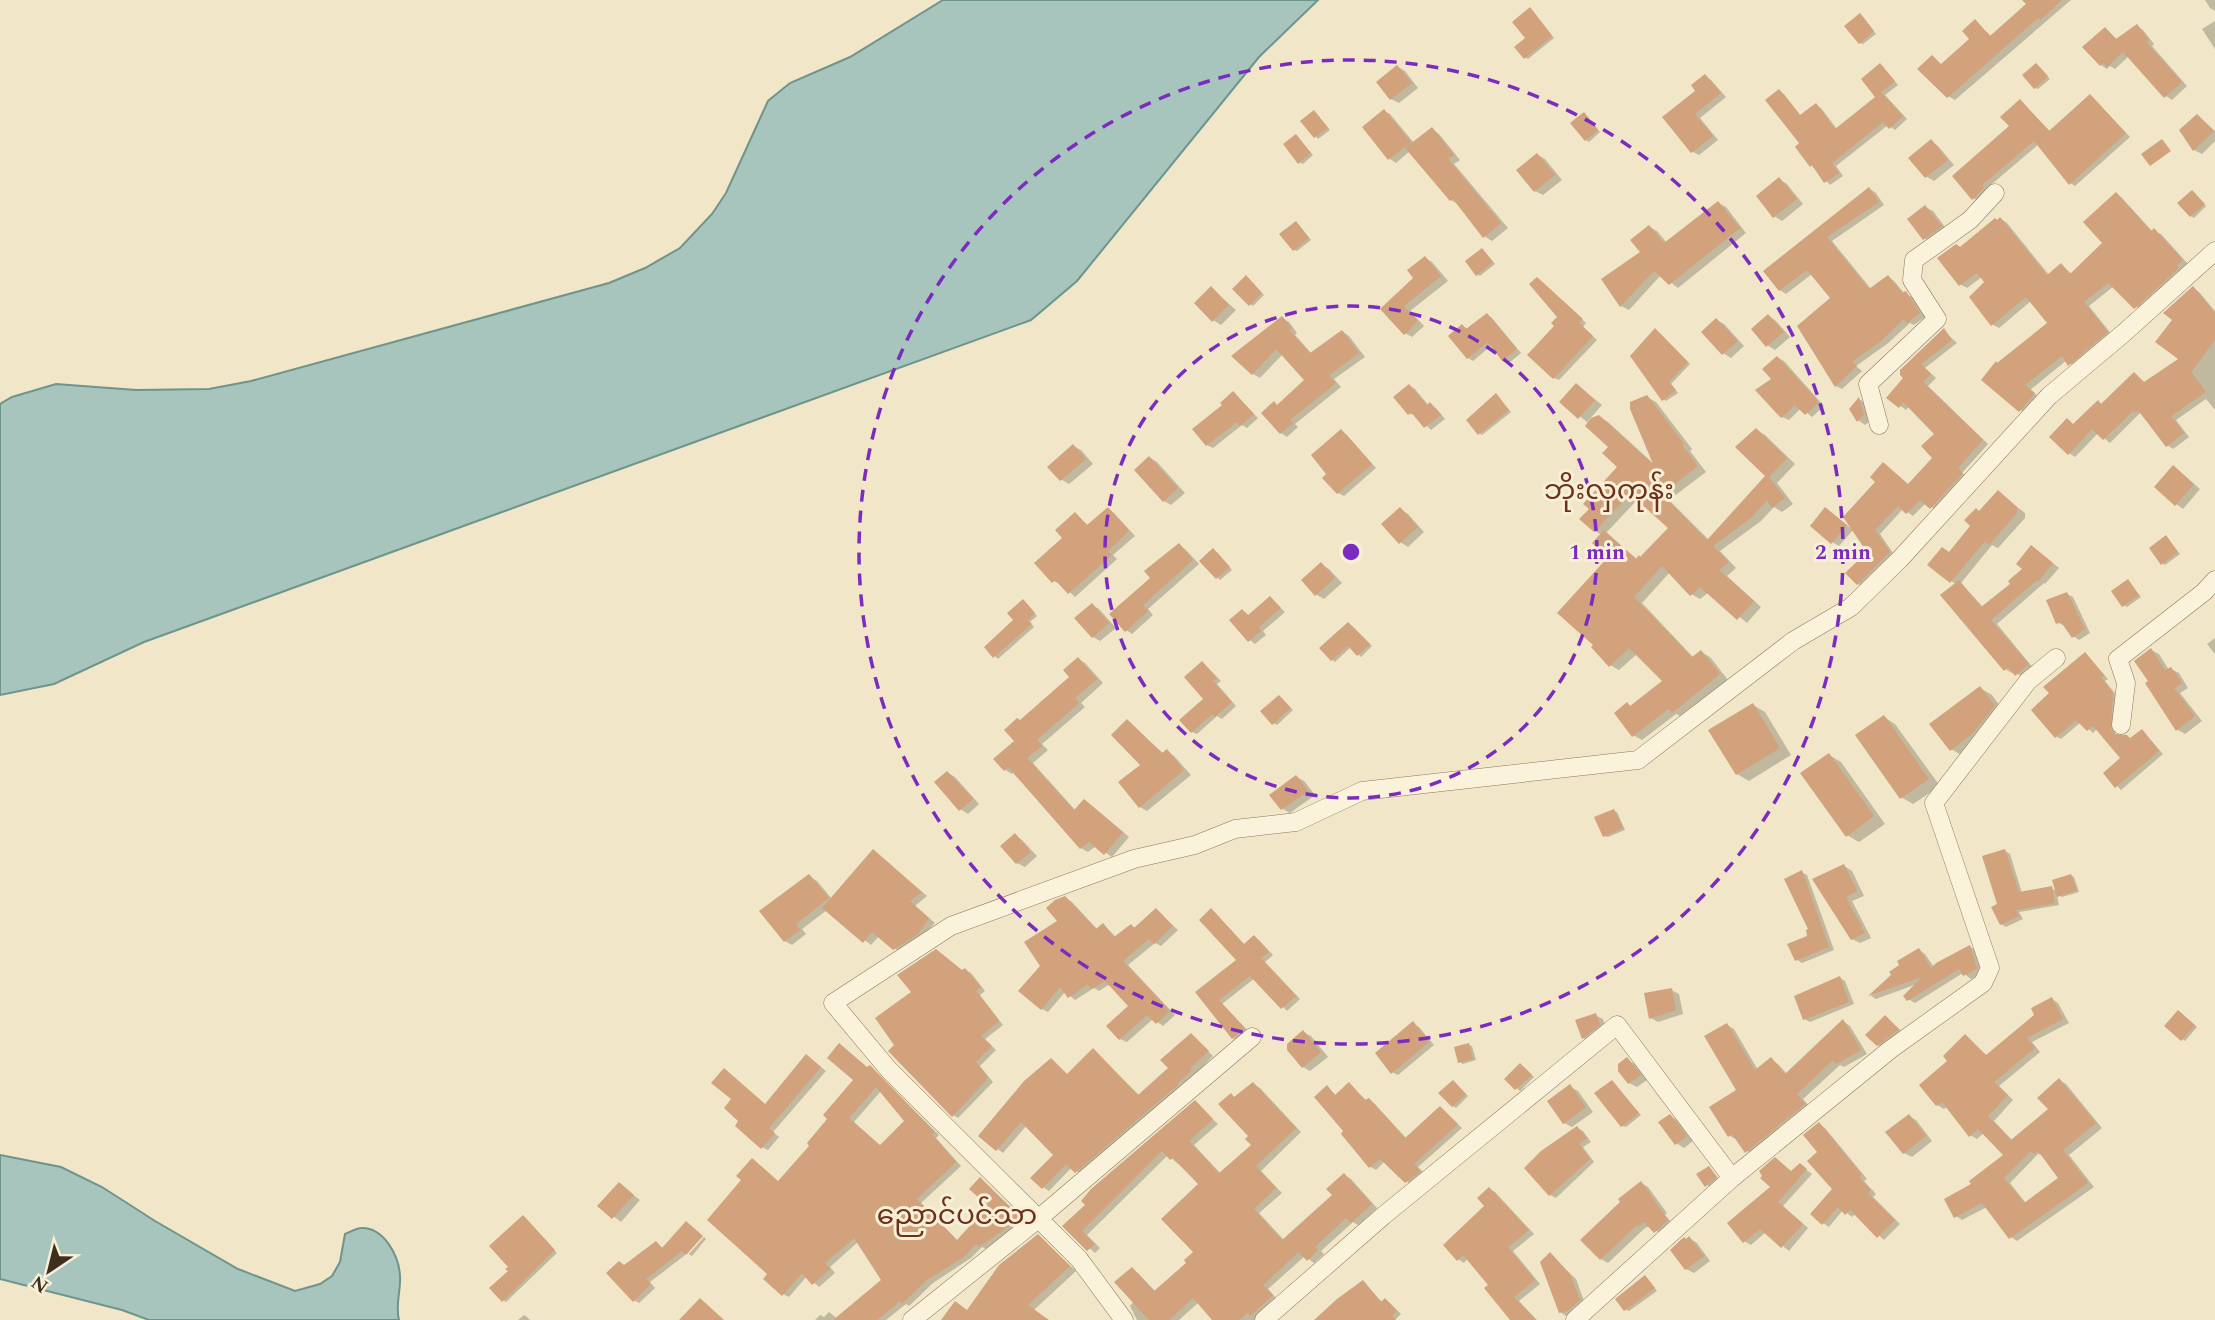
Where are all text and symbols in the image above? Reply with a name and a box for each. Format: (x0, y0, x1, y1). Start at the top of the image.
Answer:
district label: ဘိုးလှကုန်း (1544, 469, 1674, 512)
text: 1 min (1569, 537, 1625, 569)
text: 2 min (1815, 537, 1871, 569)
centre of rings (1339, 540, 1363, 564)
district label: ညောင်ပင်သာ (877, 1194, 1037, 1237)
north arrow (14, 1236, 84, 1306)
text: N (25, 1267, 55, 1300)

